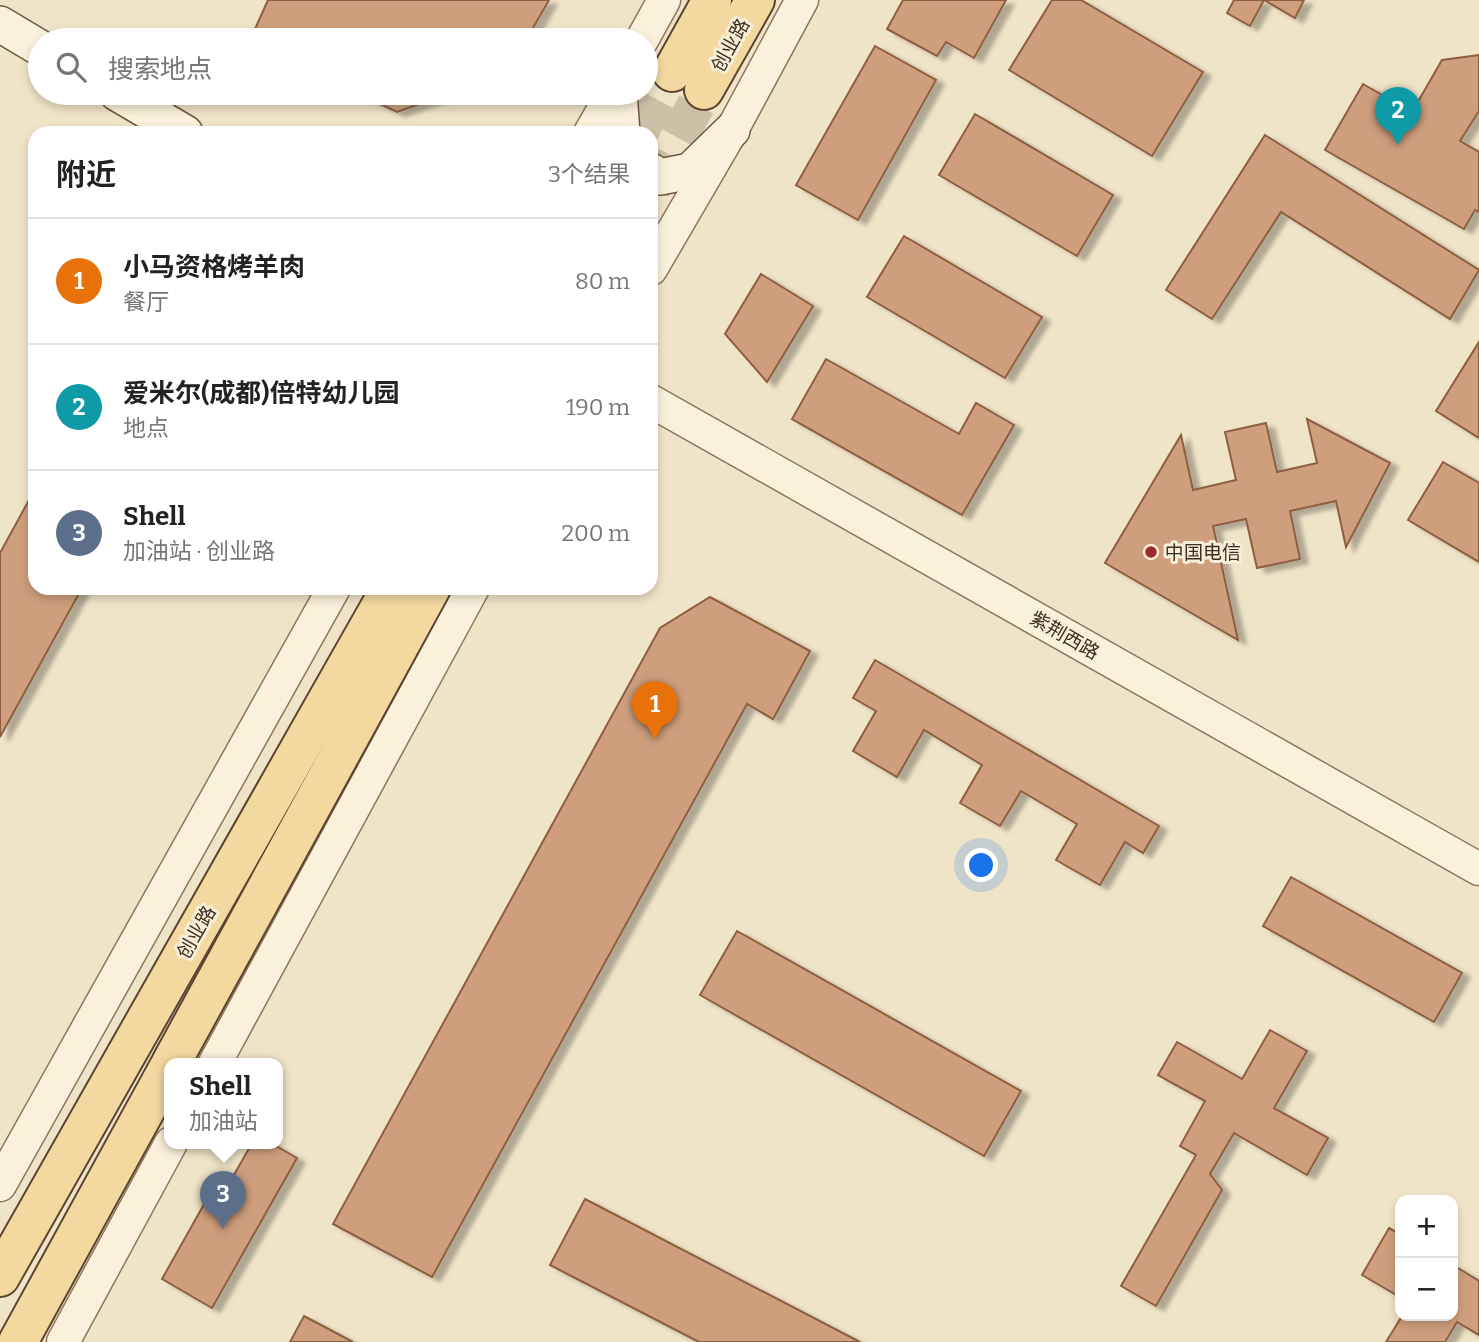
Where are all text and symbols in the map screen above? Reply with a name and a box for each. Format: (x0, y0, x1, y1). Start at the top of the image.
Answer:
street label: 创业路 (707, 15, 754, 76)
search box (28, 28, 658, 105)
icon: search (52, 48, 90, 86)
text: 搜索地点 (108, 54, 212, 85)
pin: 2 (1375, 87, 1421, 145)
text: 附近 (56, 157, 116, 193)
text: 3个结果 (548, 160, 630, 188)
text: 小马资格烤羊肉 (123, 252, 305, 283)
text: 1 (74, 267, 84, 295)
text: 80 m (575, 267, 630, 295)
text: 餐厅 (123, 288, 169, 316)
text: 爱米尔(成都)倍特幼儿园 (123, 378, 399, 409)
text: 2 (73, 393, 85, 421)
text: 190 m (566, 393, 630, 421)
text: 地点 (123, 414, 169, 442)
text: Shell (123, 501, 185, 532)
text: 3 (72, 519, 86, 547)
text: 200 m (561, 519, 630, 547)
text: 加油站 · 创业路 (123, 537, 275, 565)
place label: 中国电信 (1165, 541, 1241, 564)
marker: 中国电信 (1143, 544, 1159, 560)
street label: 紫荆西路 (1026, 606, 1103, 664)
pin: 1 (632, 681, 678, 739)
your location (964, 848, 998, 882)
street label: 创业路 (172, 902, 221, 963)
popup (164, 1058, 283, 1149)
text: Shell (189, 1071, 251, 1102)
text: 加油站 (189, 1107, 258, 1135)
pin: 3 (200, 1171, 246, 1229)
map controls (1395, 1195, 1458, 1321)
button: + (1395, 1195, 1458, 1258)
button: − (1395, 1258, 1458, 1321)

